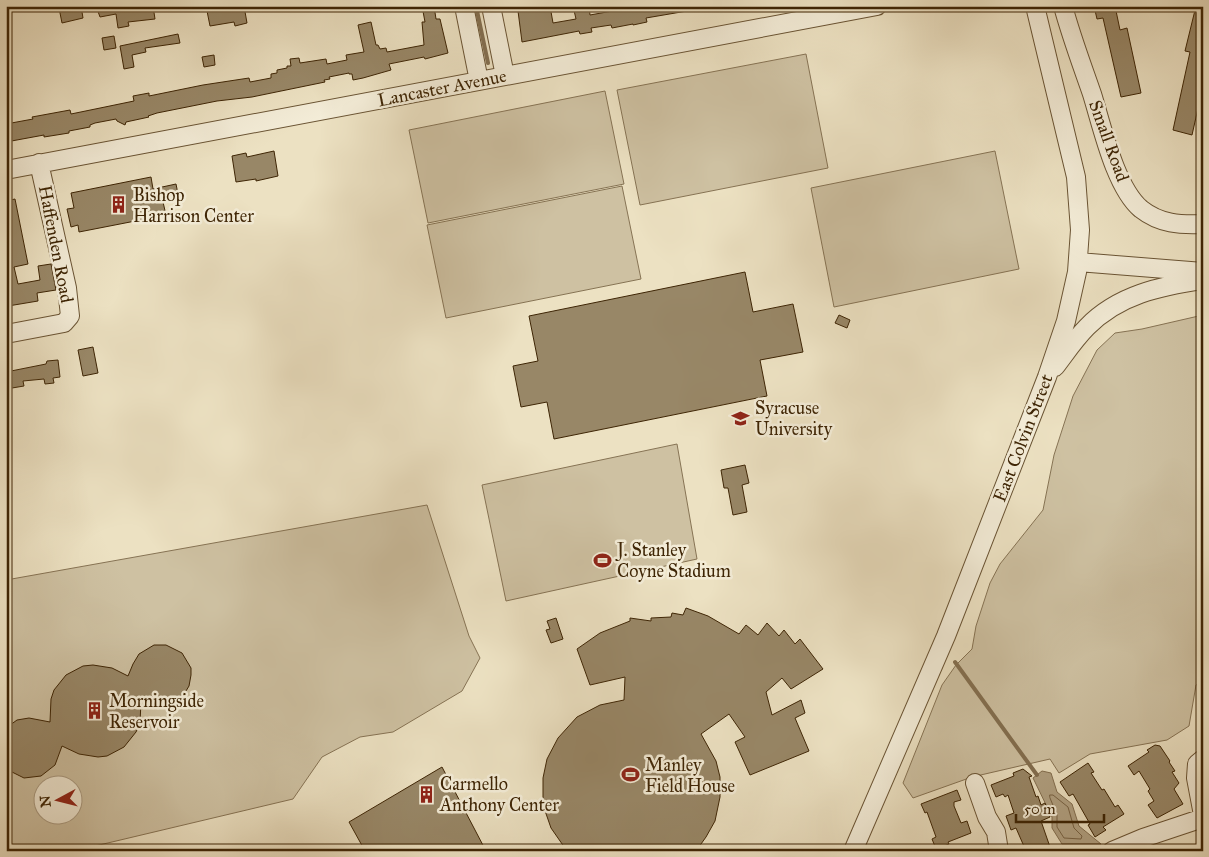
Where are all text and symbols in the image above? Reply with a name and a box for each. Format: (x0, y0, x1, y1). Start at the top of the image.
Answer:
street label: Lancaster Avenue (376, 65, 508, 111)
street label: Small Road (1084, 97, 1134, 185)
street label: Haffenden Road (34, 183, 78, 305)
place label: Bishop Harrison Center (133, 184, 254, 227)
building icon: Bishop Harrison Center (109, 195, 129, 215)
street label: East Colvin Street (988, 370, 1058, 505)
place label: Syracuse University (755, 397, 833, 440)
school or university icon: Syracuse University (731, 408, 751, 428)
place label: J. Stanley Coyne Stadium (615, 539, 731, 582)
sports icon: J. Stanley Coyne Stadium (593, 550, 613, 570)
place label: Morningside Reservoir (109, 690, 204, 733)
building icon: Morningside Reservoir (85, 701, 105, 721)
place label: Manley Field House (645, 754, 735, 797)
sports icon: Manley Field House (621, 765, 641, 785)
place label: Carmello Anthony Center (439, 773, 559, 816)
north arrow (32, 774, 82, 824)
building icon: Carmello Anthony Center (416, 784, 436, 804)
scale bar (1016, 792, 1104, 824)
text: N (36, 794, 55, 808)
text: 50 m (1024, 800, 1056, 818)

